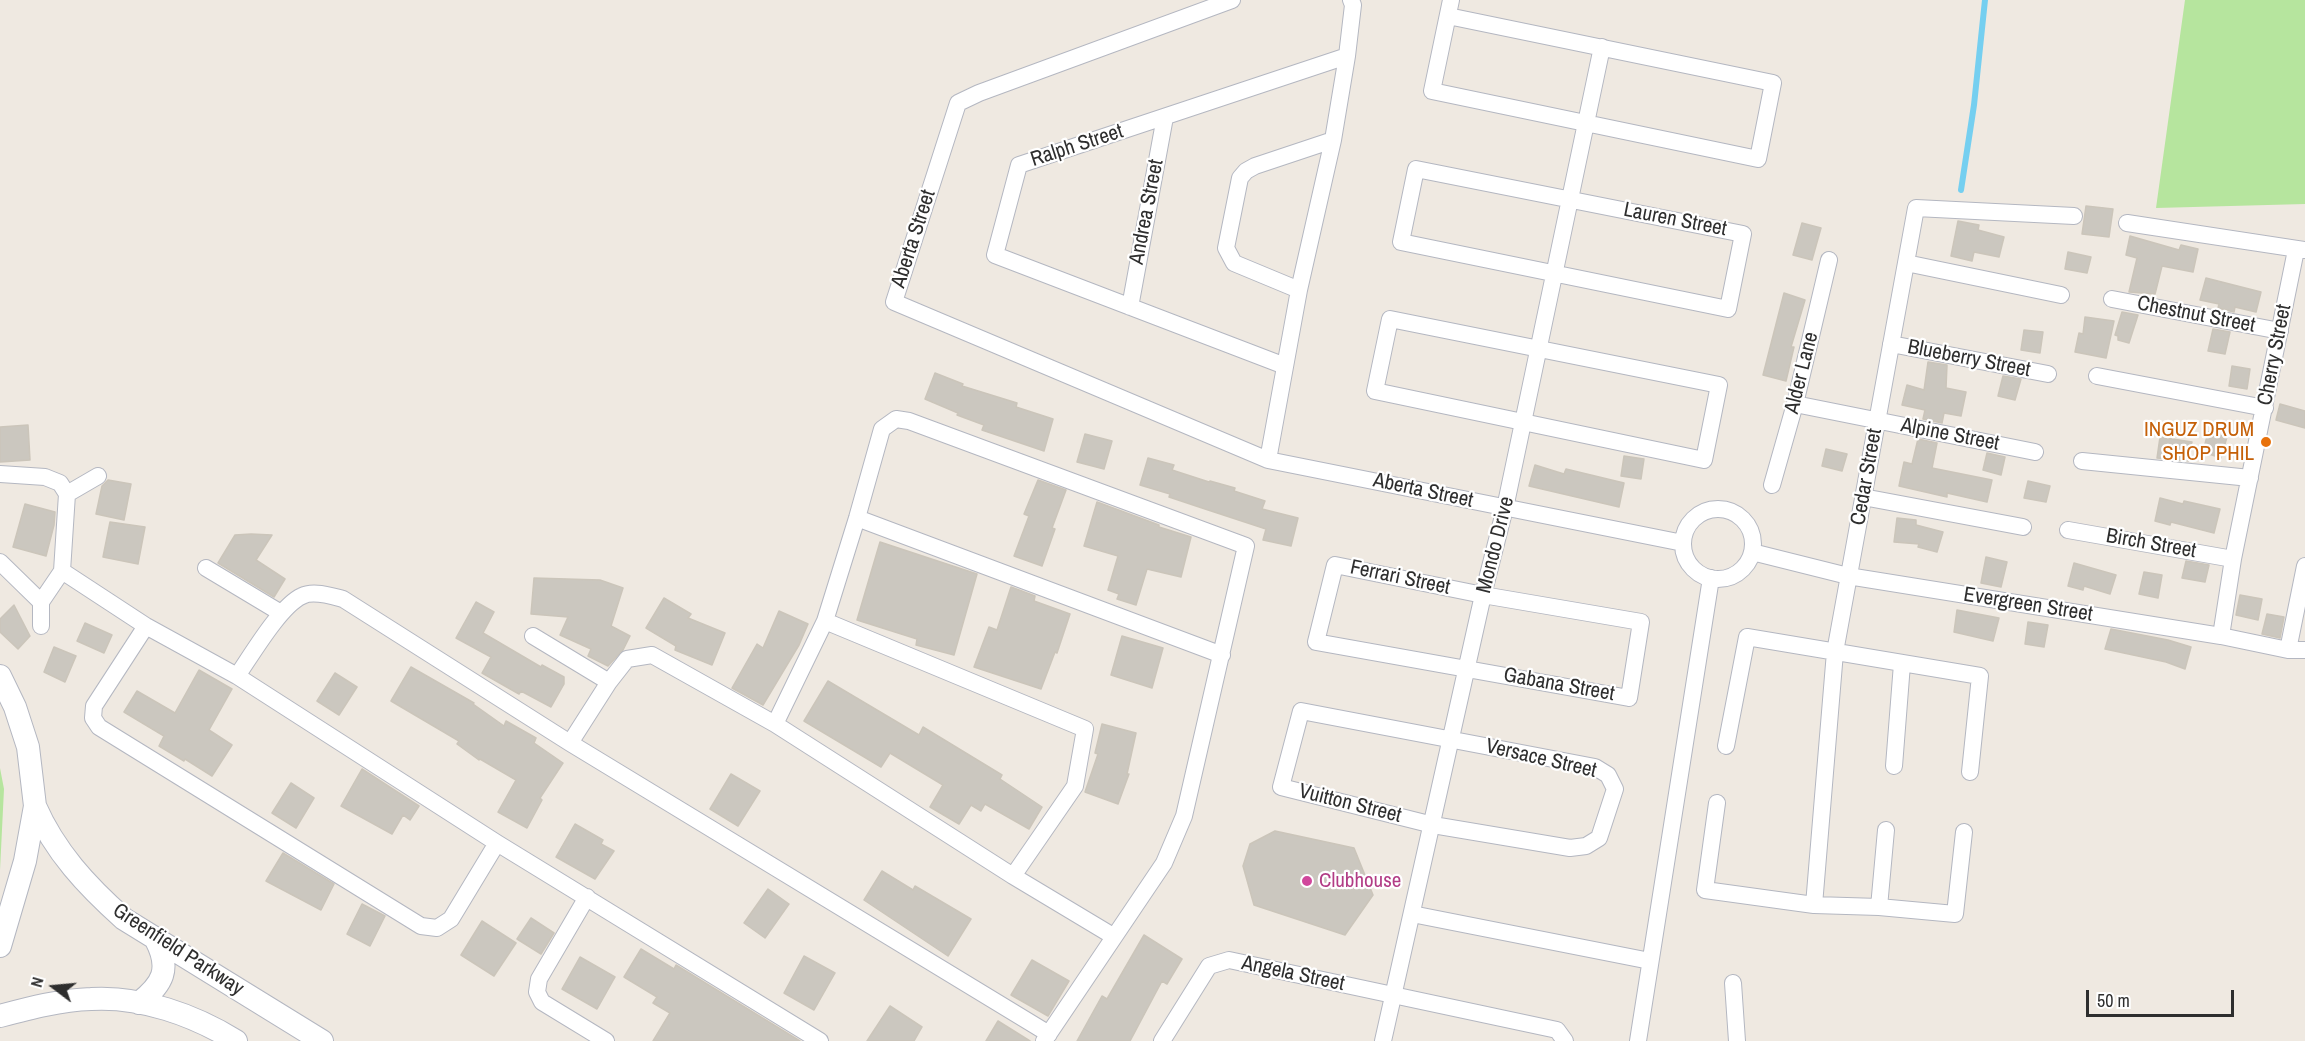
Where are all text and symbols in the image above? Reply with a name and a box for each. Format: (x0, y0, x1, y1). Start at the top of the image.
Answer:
street label: Ralph Street (1028, 119, 1126, 173)
street label: Andrea Street (1124, 157, 1170, 267)
street label: Aberta Street (886, 187, 942, 291)
street label: Lauren Street (1621, 198, 1729, 242)
street label: Chestnut Street (2135, 291, 2257, 339)
street label: Cherry Street (2253, 302, 2297, 408)
street label: Alder Lane (1780, 330, 1824, 416)
street label: Blueberry Street (1906, 335, 2032, 383)
street label: Alpine Street (1899, 413, 2001, 457)
place label: INGUZ DRUM SHOP PHIL (2144, 417, 2254, 467)
street label: Cedar Street (1846, 427, 1888, 527)
marker: INGUZ DRUM SHOP PHIL (2259, 435, 2273, 449)
street label: Aberta Street (1371, 468, 1475, 514)
street label: Mondo Drive (1472, 494, 1520, 596)
street label: Birch Street (2104, 524, 2198, 564)
street label: Ferrari Street (1348, 555, 1452, 601)
street label: Evergreen Street (1962, 582, 2094, 628)
street label: Gabana Street (1502, 663, 1616, 707)
street label: Versace Street (1483, 734, 1599, 784)
street label: Vuitton Street (1296, 779, 1404, 829)
place label: Clubhouse (1319, 868, 1401, 894)
marker: Clubhouse (1300, 874, 1314, 888)
street label: Greenfield Parkway (108, 898, 248, 1002)
street label: Angela Street (1239, 951, 1347, 997)
north arrow (24, 957, 84, 1017)
text: N (25, 974, 49, 990)
scale bar (2089, 978, 2238, 1016)
text: 50 m (2097, 988, 2130, 1013)

